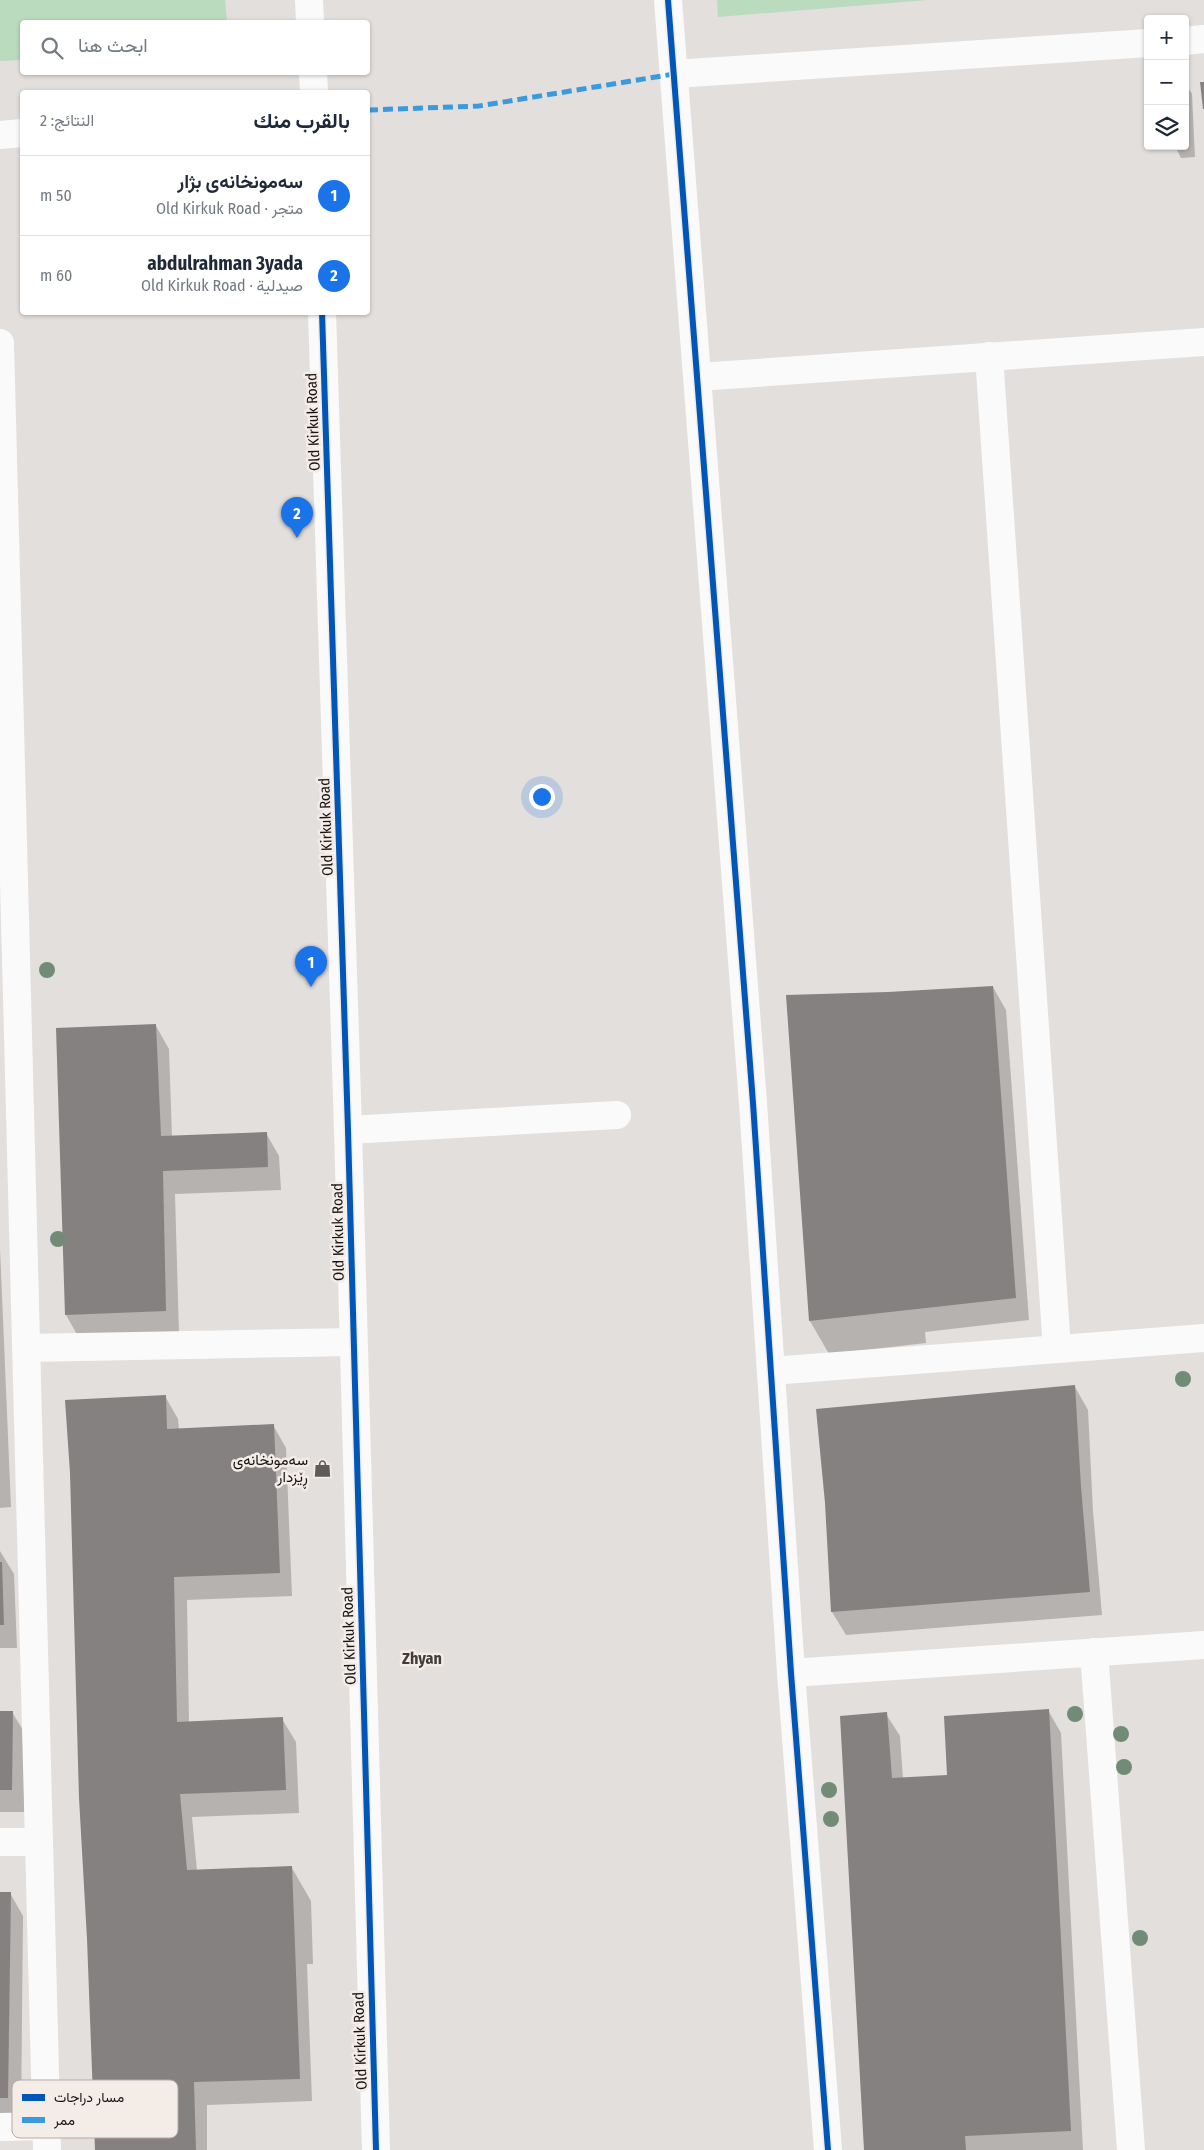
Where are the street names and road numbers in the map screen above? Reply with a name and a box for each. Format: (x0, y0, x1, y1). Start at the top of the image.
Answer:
street label: Old Kirkuk Road (302, 373, 324, 471)
street label: Old Kirkuk Road (315, 778, 337, 876)
street label: Old Kirkuk Road (328, 1183, 348, 1281)
street label: Old Kirkuk Road (338, 1587, 360, 1685)
street label: Old Kirkuk Road (349, 1992, 371, 2090)

